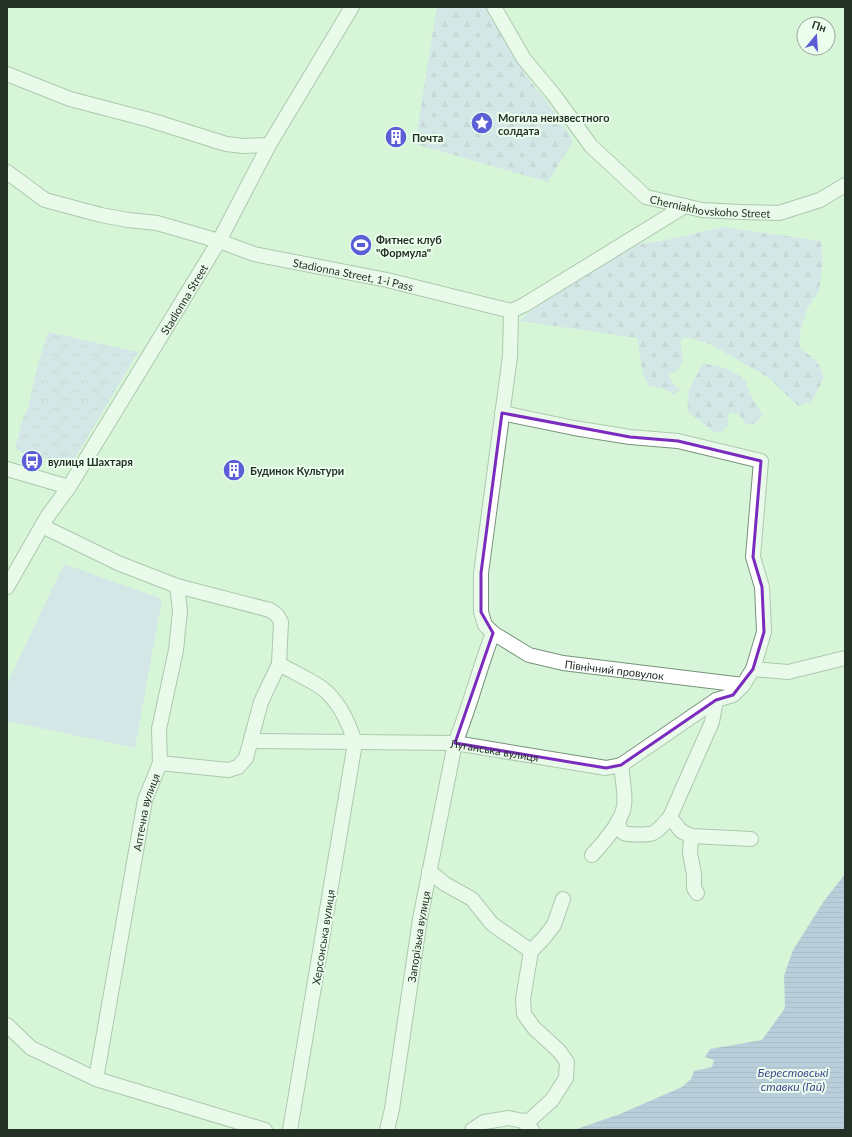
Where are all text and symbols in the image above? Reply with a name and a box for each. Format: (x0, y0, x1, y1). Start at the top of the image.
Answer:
north arrow (796, 16, 836, 56)
text: Пн (810, 18, 828, 34)
place icon: Могила неизвестного солдата (469, 110, 495, 136)
place label: Могила неизвестного солдата (498, 111, 610, 137)
building icon: Почта (383, 124, 409, 150)
place label: Почта (412, 131, 443, 144)
street label: Cherniakhovskoho Street (649, 192, 771, 219)
sports icon: Фитнес клуб "Формула" (348, 232, 374, 258)
place label: Фитнес клуб "Формула" (376, 233, 442, 259)
street label: Stadionna Street, 1-i Pass (292, 255, 415, 293)
street label: Stadionna Street (157, 262, 210, 336)
bus stop icon: вулиця Шахтаря (19, 448, 45, 474)
place label: вулиця Шахтаря (48, 455, 133, 468)
building icon: Будинок Культури (221, 457, 247, 483)
place label: Будинок Культури (250, 464, 344, 477)
street label: Північний провулок (564, 657, 665, 682)
street label: Луганська вулиця (449, 736, 540, 763)
street label: Аптечна вулиця (130, 771, 162, 852)
street label: Херсонська вулиця (309, 889, 337, 985)
street label: Запорізька вулиця (404, 890, 432, 983)
water label: Берестовські ставки (Гай) (757, 1065, 829, 1094)

